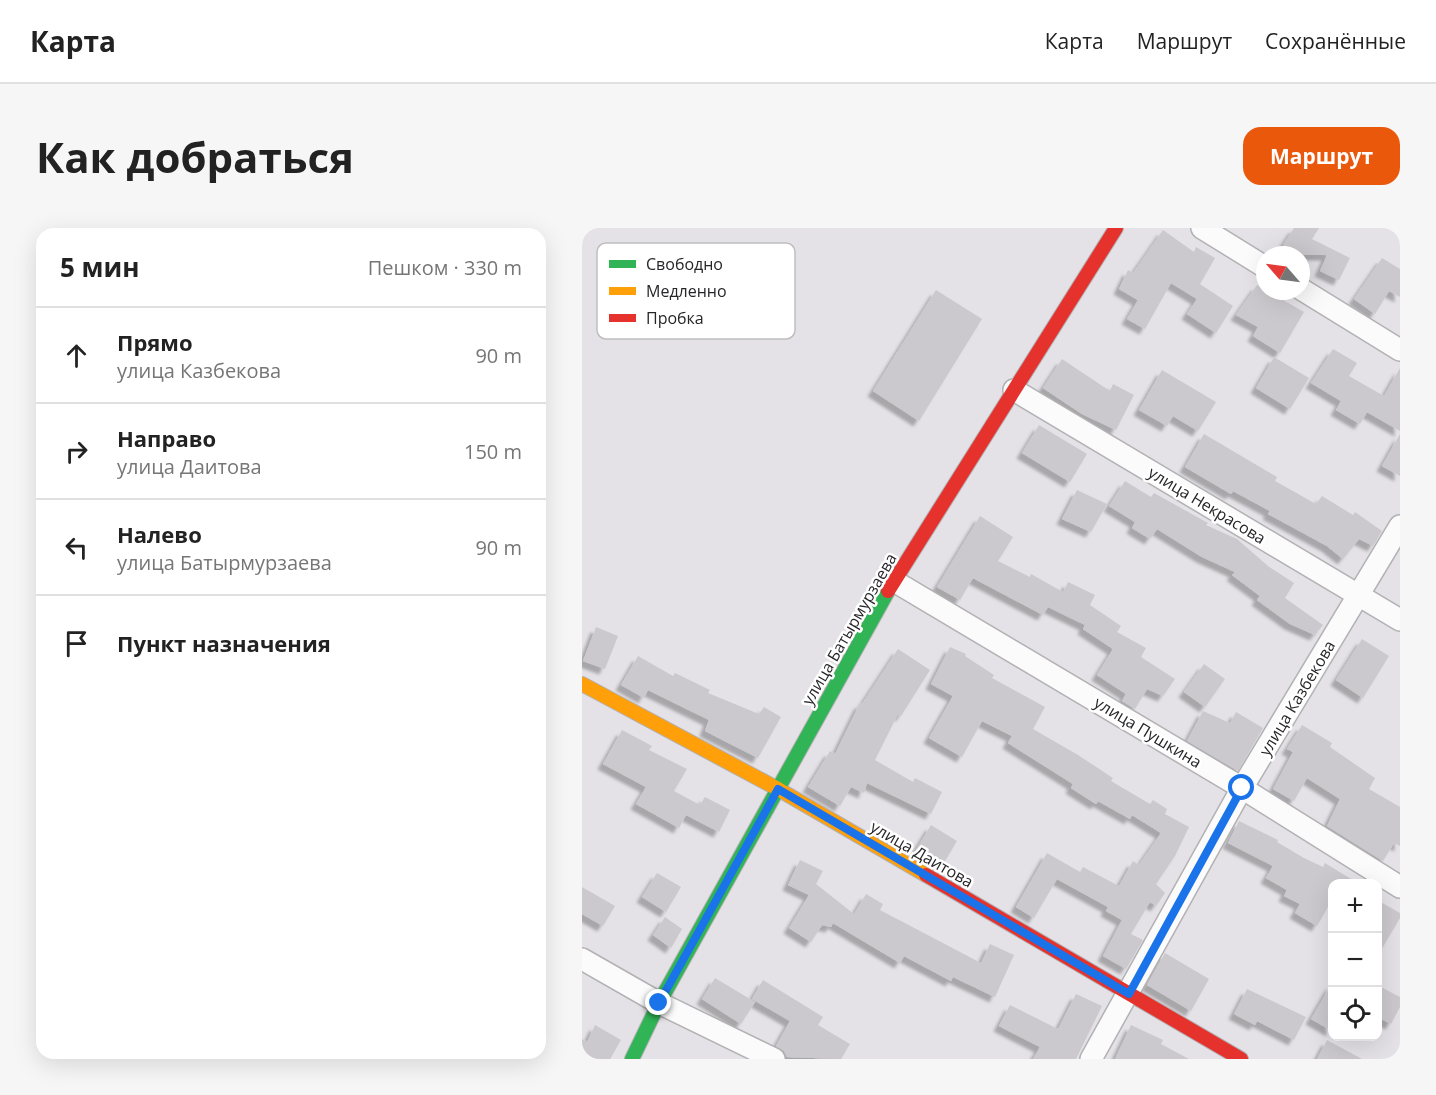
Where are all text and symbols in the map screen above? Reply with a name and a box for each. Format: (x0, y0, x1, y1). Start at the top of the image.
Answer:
text: Карта (30, 22, 116, 60)
text: Карта (1045, 27, 1104, 55)
text: Маршрут (1137, 27, 1232, 55)
text: Сохранённые (1265, 27, 1406, 55)
button: Маршрут (1243, 127, 1400, 185)
text: Как добраться (36, 128, 354, 185)
legend (597, 243, 795, 339)
north arrow (1256, 246, 1310, 300)
text: 5 мин (60, 249, 140, 285)
text: Свободно (646, 253, 723, 275)
text: Пешком · 330 m (368, 254, 522, 281)
text: Медленно (646, 280, 727, 302)
text: Пробка (646, 307, 704, 329)
text: Прямо (117, 327, 193, 357)
icon: ahead (60, 339, 93, 372)
text: 90 m (475, 342, 522, 369)
text: улица Казбекова (117, 357, 281, 384)
text: Направо (117, 423, 216, 453)
icon: right (60, 435, 93, 468)
text: 150 m (464, 438, 522, 465)
text: улица Даитова (117, 453, 262, 480)
street label: улица Некрасова (1144, 461, 1270, 549)
text: Налево (117, 519, 202, 549)
icon: left (60, 531, 93, 564)
text: 90 m (475, 534, 522, 561)
text: улица Батырмурзаева (117, 549, 332, 576)
street label: улица Батырмурзаева (796, 549, 902, 709)
icon: arrive (60, 627, 93, 660)
text: Пункт назначения (117, 628, 331, 658)
street label: улица Казбекова (1254, 636, 1340, 760)
street label: улица Пушкина (1090, 691, 1206, 773)
route start (1228, 774, 1254, 800)
street label: улица Даитова (866, 816, 978, 892)
map controls (1328, 879, 1382, 1041)
button: + (1328, 879, 1382, 933)
button: − (1328, 933, 1382, 987)
button: locate (1328, 987, 1382, 1041)
route end (645, 989, 671, 1015)

